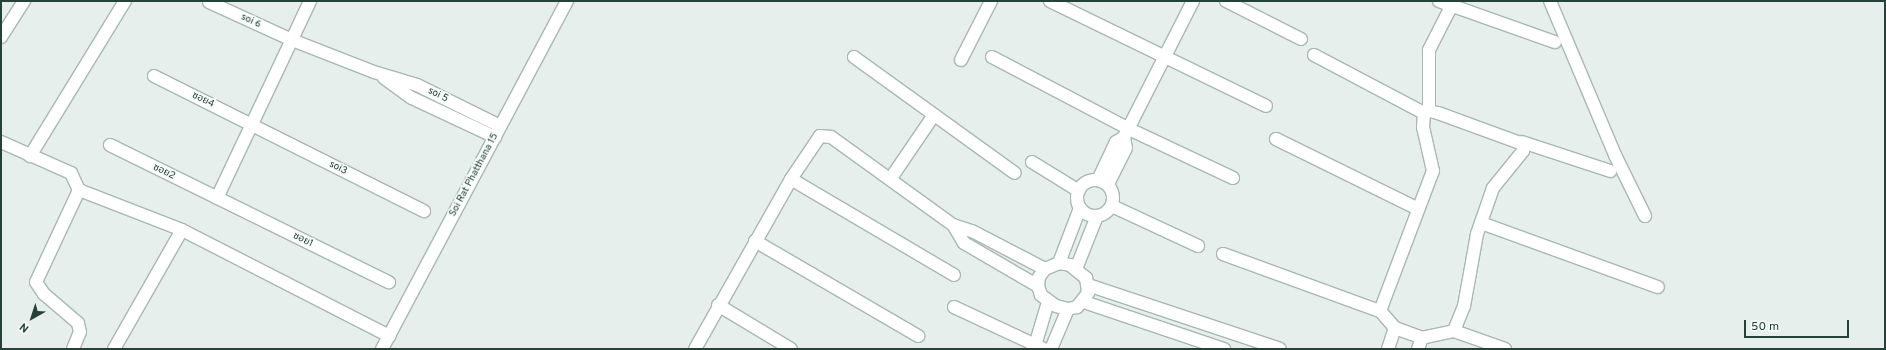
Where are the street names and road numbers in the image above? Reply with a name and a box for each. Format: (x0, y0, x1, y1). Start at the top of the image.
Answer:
street label: soi 6 (239, 11, 263, 31)
street label: soi 5 (426, 85, 450, 105)
street label: ซอย4 (190, 89, 216, 111)
street label: Soi Rat Phatthana 15 (447, 131, 501, 219)
street label: soi3 (327, 158, 349, 178)
street label: ซอย2 (151, 161, 177, 183)
street label: ซอย1 (291, 230, 315, 250)

